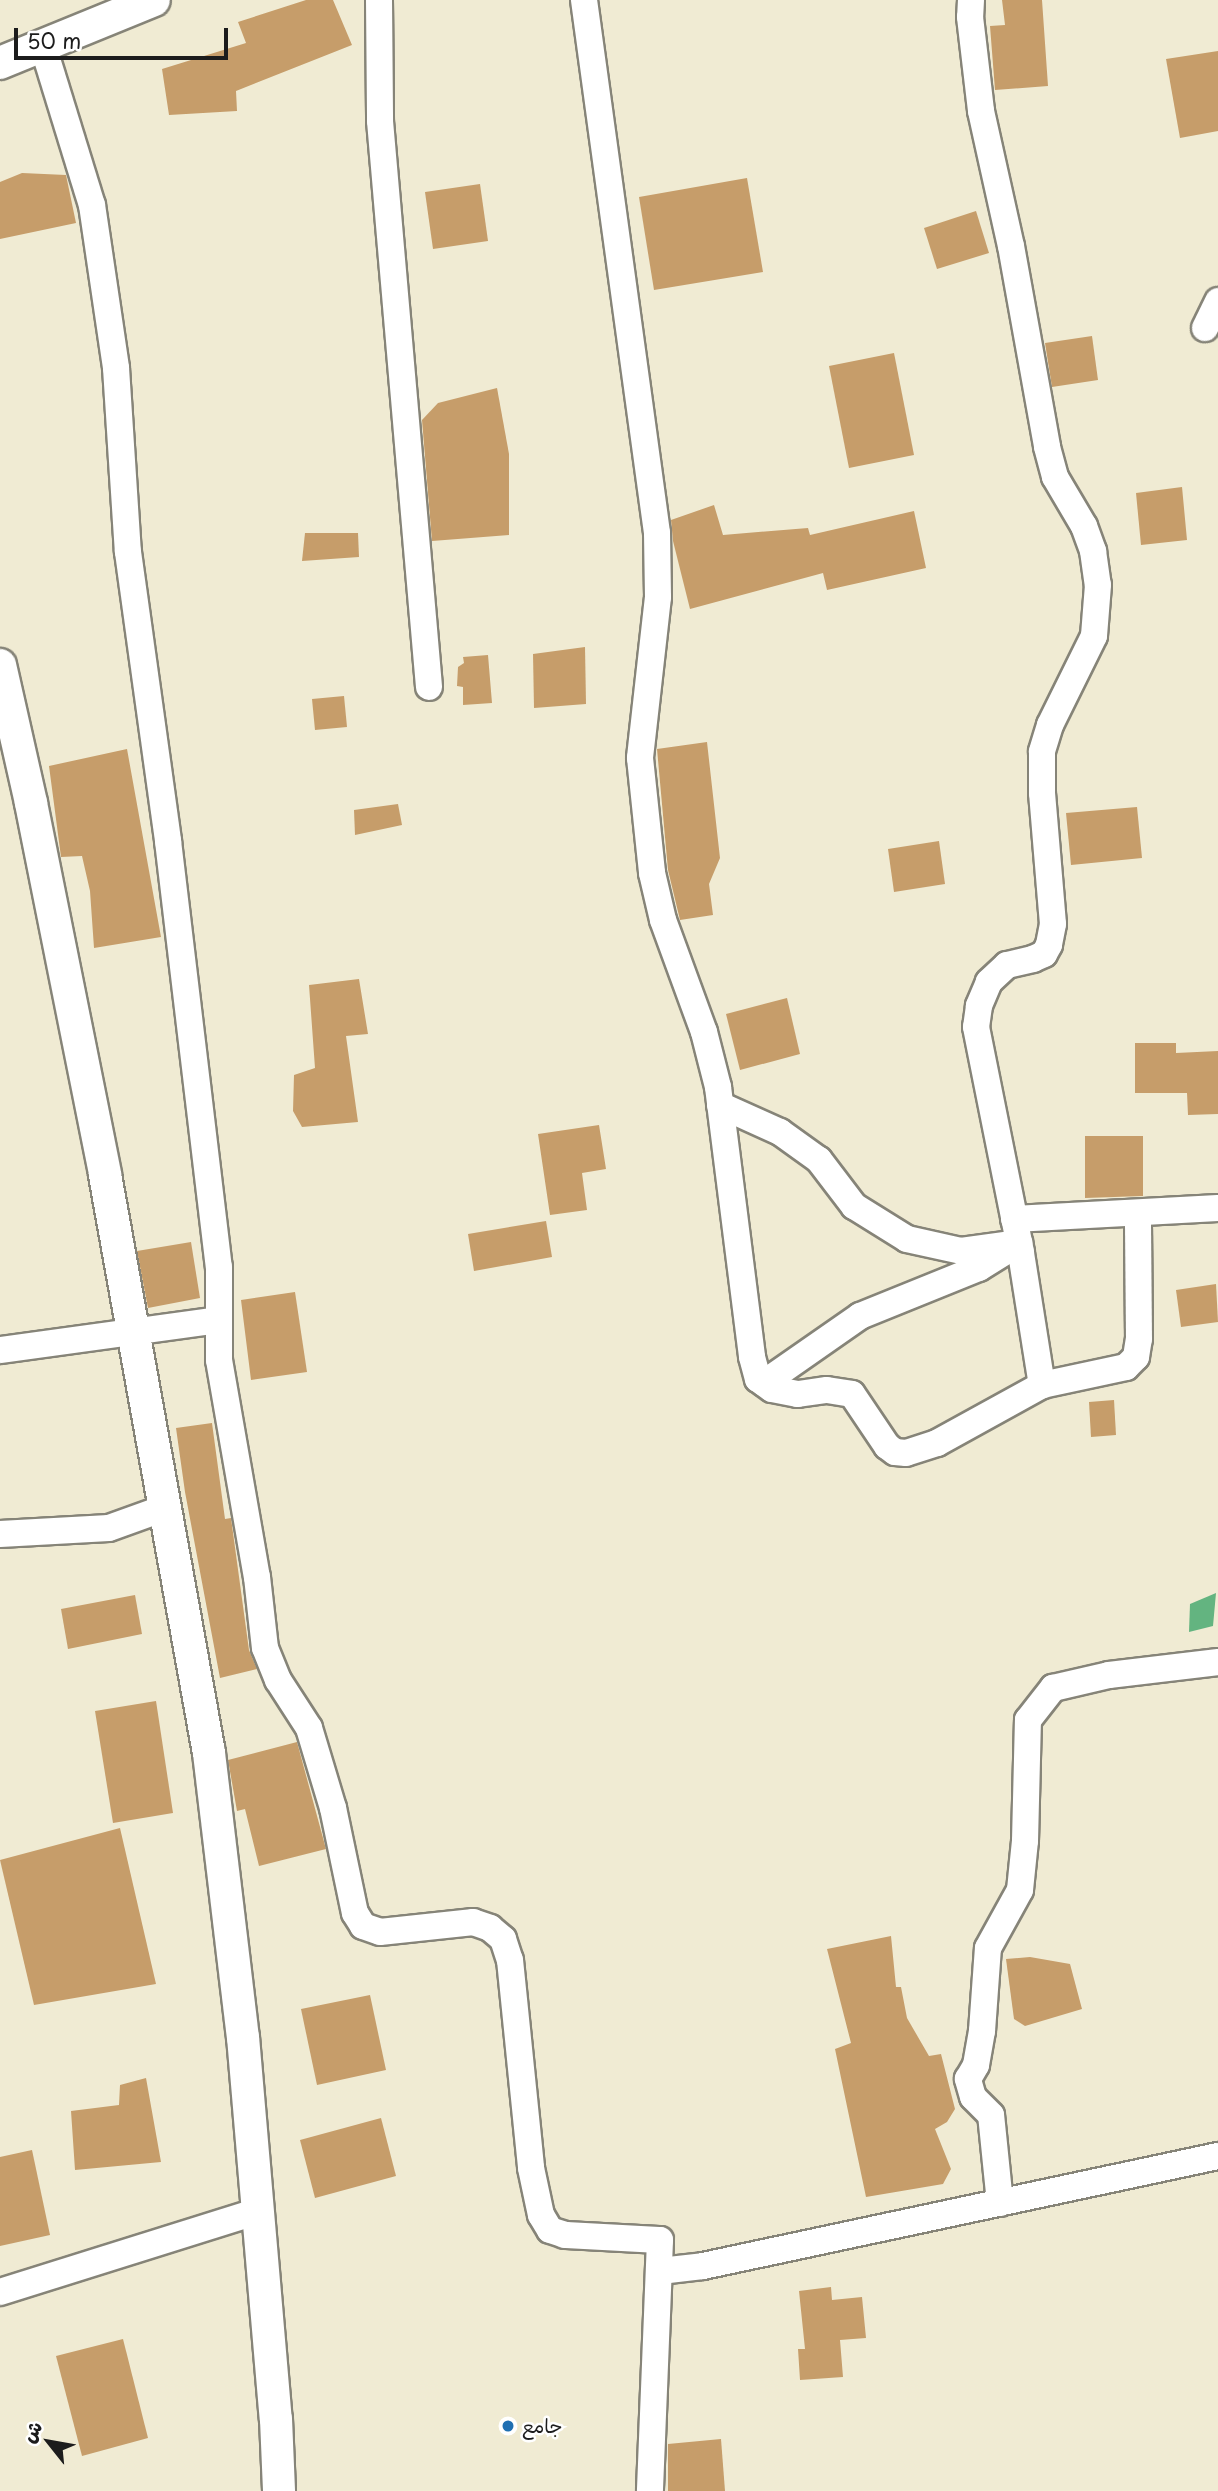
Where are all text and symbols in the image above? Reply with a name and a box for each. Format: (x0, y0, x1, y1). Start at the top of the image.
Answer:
scale bar (18, 14, 231, 58)
text: 50 m (27, 24, 81, 56)
north arrow (14, 2407, 84, 2477)
text: ش (14, 2415, 48, 2447)
place label: جامع (522, 2415, 562, 2437)
marker: جامع (500, 2418, 516, 2434)

